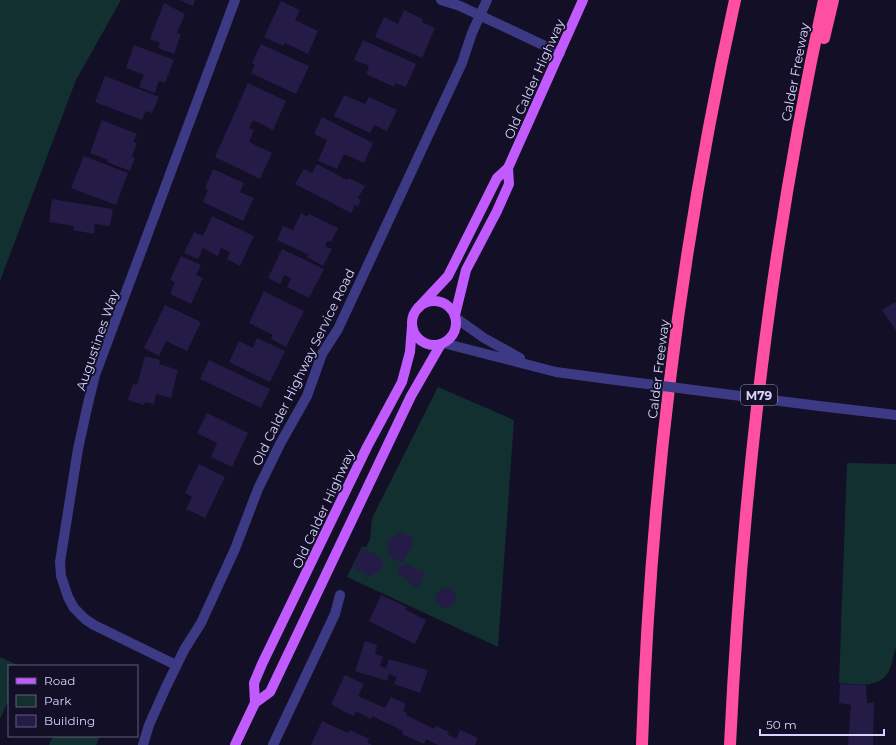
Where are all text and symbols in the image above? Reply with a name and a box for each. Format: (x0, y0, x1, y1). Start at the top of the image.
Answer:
street label: Old Calder Highway (500, 16, 568, 141)
street label: Calder Freeway (778, 20, 813, 123)
street label: Old Calder Highway Service Road (248, 266, 358, 468)
street label: Augustines Way (72, 287, 122, 392)
street label: Calder Freeway (644, 317, 672, 420)
road number: M79 (741, 385, 777, 405)
street label: Old Calder Highway (288, 446, 358, 571)
legend (8, 665, 138, 737)
text: Road (44, 673, 75, 688)
text: Park (44, 693, 72, 708)
scale bar (760, 711, 884, 737)
text: Building (44, 713, 95, 728)
text: 50 m (766, 717, 797, 732)

